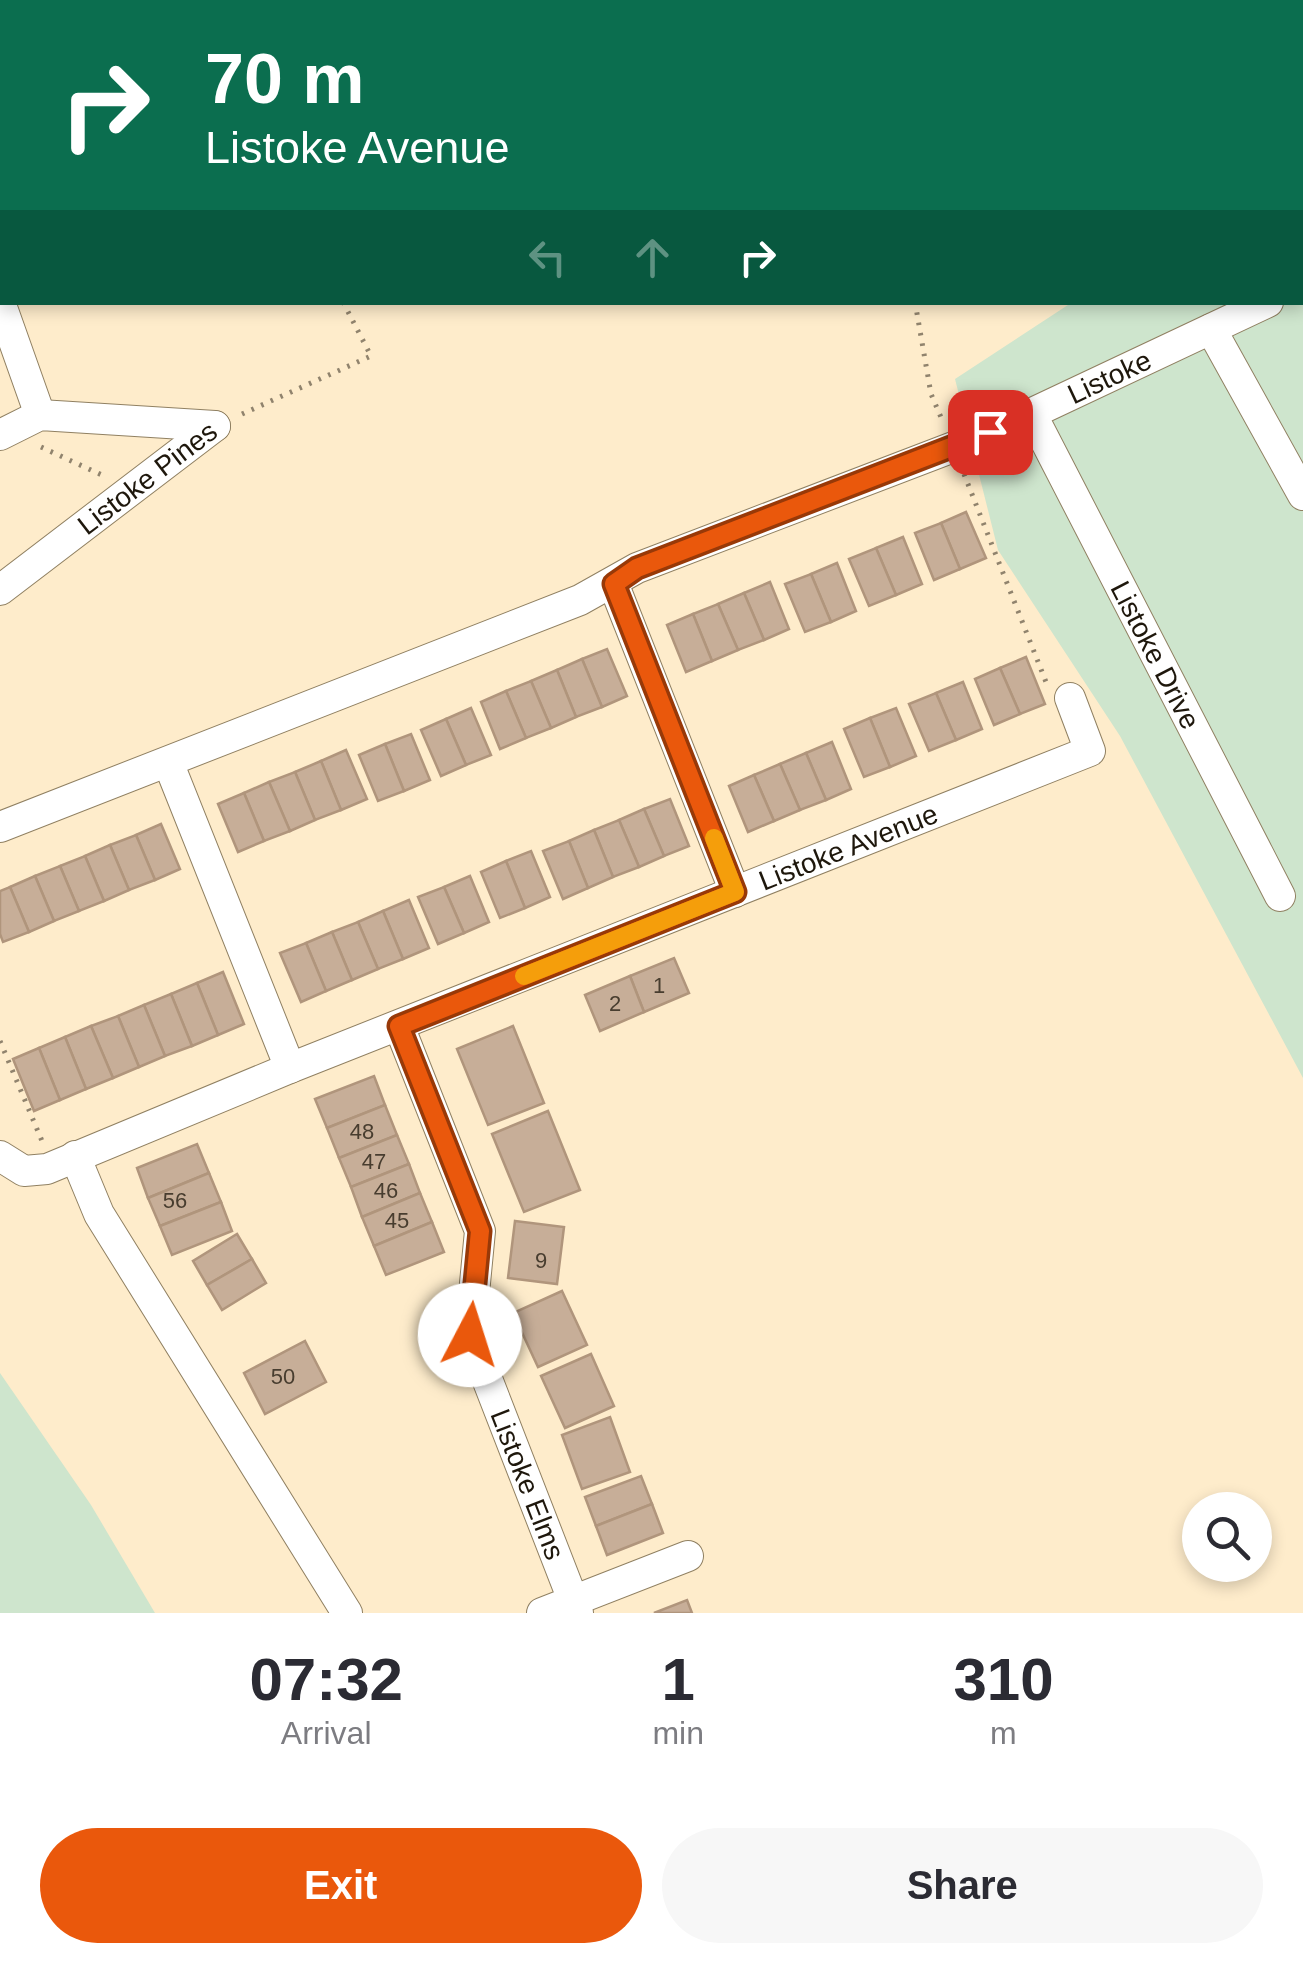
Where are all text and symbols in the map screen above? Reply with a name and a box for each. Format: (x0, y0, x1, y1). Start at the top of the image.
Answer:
icon: right (40, 40, 170, 170)
text: 70 m (205, 40, 365, 118)
text: Listoke Avenue (205, 122, 509, 173)
icon: left (520, 230, 575, 285)
icon: ahead (625, 230, 680, 285)
icon: right (730, 230, 785, 285)
street label: Listoke (1063, 344, 1156, 410)
pin (948, 390, 1033, 475)
icon: arrive (963, 405, 1018, 460)
street label: Listoke Pines (72, 415, 223, 541)
street label: Listoke Drive (1104, 576, 1206, 734)
street label: Listoke Avenue (755, 798, 942, 897)
house number: 1 (653, 973, 665, 998)
house number: 2 (609, 991, 621, 1016)
house number: 48 (350, 1119, 374, 1144)
house number: 47 (362, 1149, 386, 1174)
house number: 46 (374, 1178, 398, 1203)
house number: 56 (163, 1188, 187, 1213)
house number: 45 (385, 1208, 409, 1233)
house number: 9 (535, 1248, 547, 1273)
position arrow (418, 1283, 522, 1387)
house number: 50 (271, 1364, 295, 1389)
street label: Listoke Elms (484, 1405, 571, 1564)
map controls (1182, 1492, 1272, 1582)
button: search (1182, 1492, 1272, 1582)
text: 07:32 (249, 1646, 403, 1713)
text: 1 (661, 1646, 695, 1713)
text: 310 (953, 1646, 1054, 1713)
text: Arrival (281, 1715, 372, 1751)
text: min (652, 1715, 704, 1751)
text: m (990, 1715, 1017, 1751)
button: Exit (40, 1828, 642, 1943)
button: Share (662, 1828, 1263, 1943)

